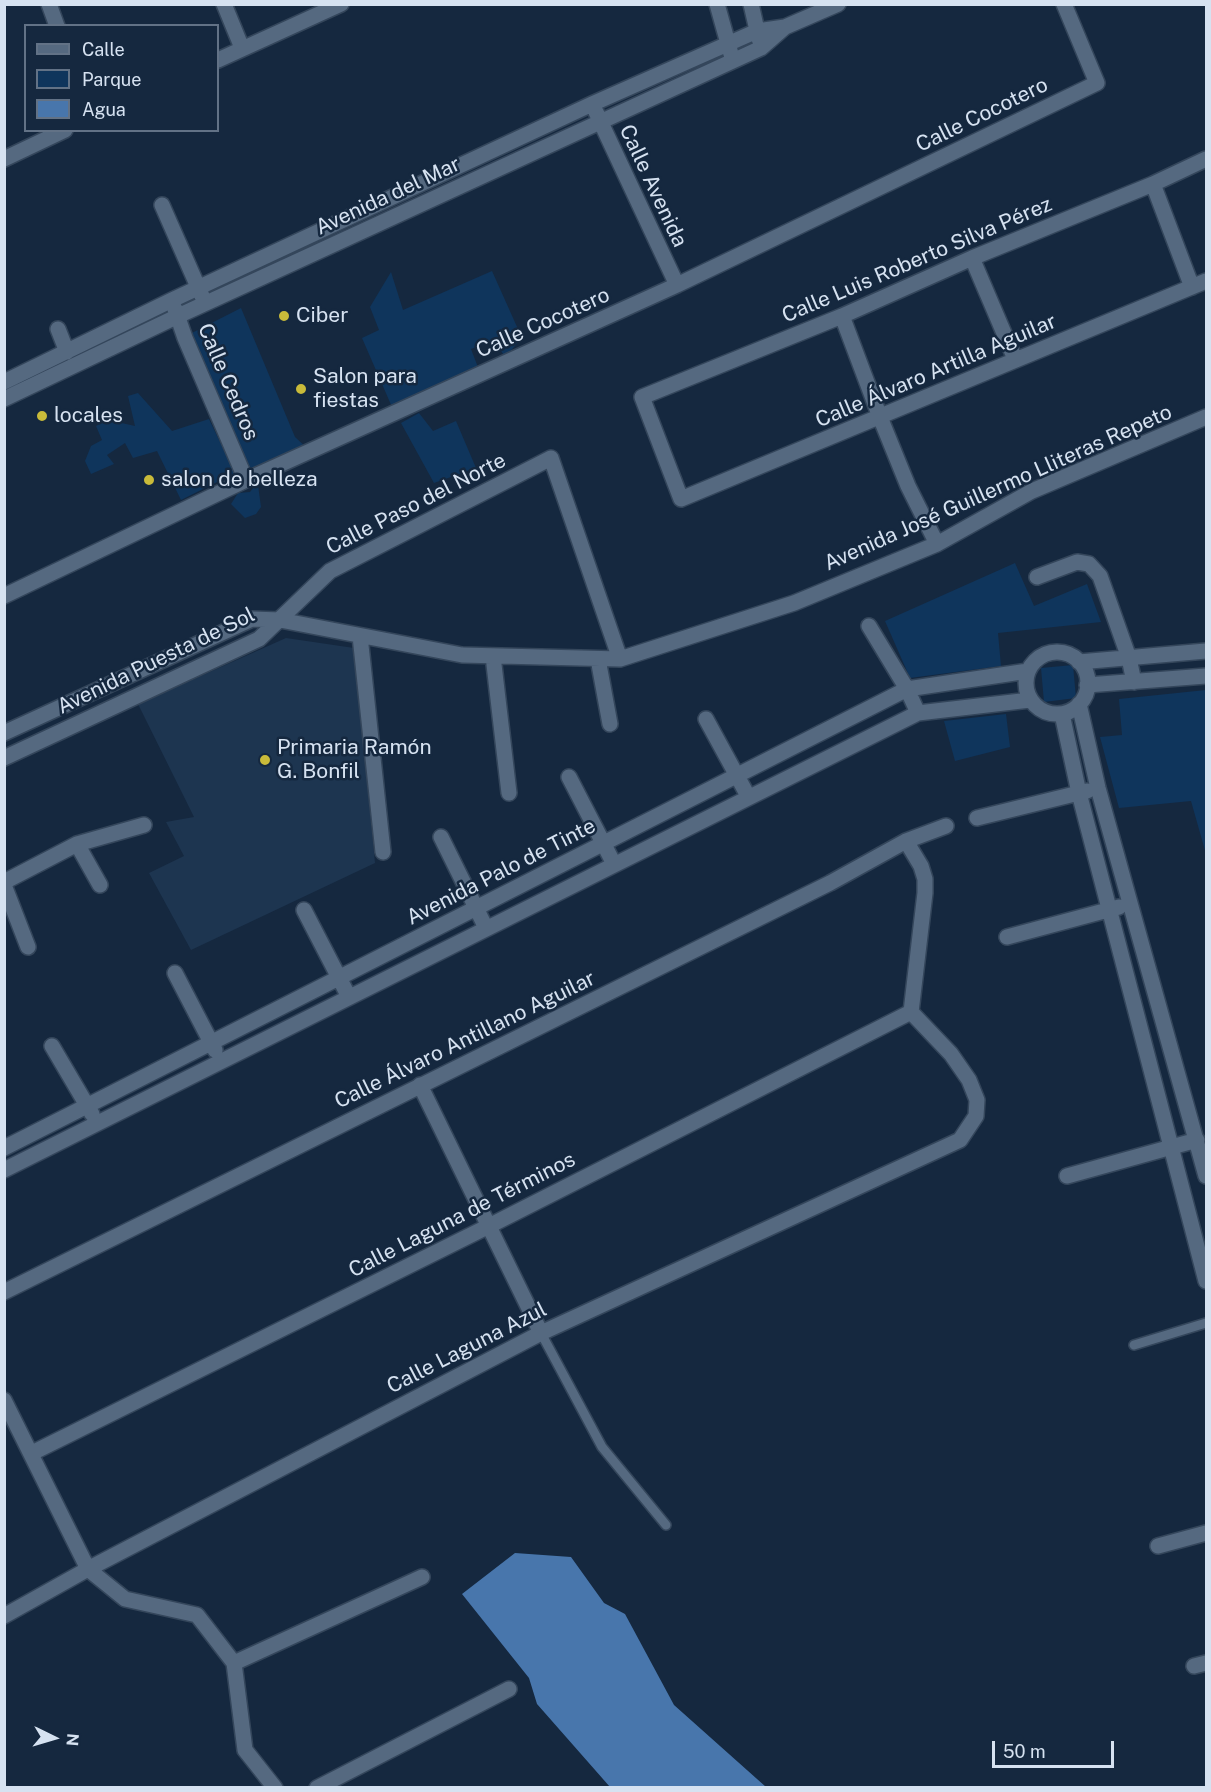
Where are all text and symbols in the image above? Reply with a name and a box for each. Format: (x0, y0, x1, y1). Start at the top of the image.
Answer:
legend (24, 24, 219, 132)
text: Calle (82, 39, 125, 60)
text: Parque (82, 69, 142, 90)
street label: Calle Cocotero (912, 72, 1052, 158)
text: Agua (82, 99, 126, 120)
street label: Calle Avenida (614, 121, 692, 251)
street label: Avenida del Mar (312, 151, 464, 241)
street label: Calle Luis Roberto Silva Pérez (778, 192, 1056, 328)
street label: Calle Cocotero (472, 282, 614, 364)
place label: Ciber (296, 303, 348, 329)
marker: Ciber (277, 309, 291, 323)
street label: Calle Álvaro Artilla Aguilar (812, 309, 1060, 433)
street label: Calle Cedros (192, 320, 264, 444)
place label: Salon para fiestas (313, 364, 417, 414)
marker: Salon para fiestas (294, 382, 308, 396)
street label: Avenida José Guillermo Lliteras Repeto (820, 400, 1176, 576)
place label: locales (54, 403, 123, 429)
marker: locales (35, 409, 49, 423)
street label: Calle Paso del Norte (322, 448, 510, 560)
place label: salon de belleza (161, 467, 317, 493)
marker: salon de belleza (142, 473, 156, 487)
street label: Avenida Puesta de Sol (53, 602, 259, 720)
place label: Primaria Ramón G. Bonfil (277, 735, 432, 785)
marker: Primaria Ramón G. Bonfil (258, 753, 272, 767)
street label: Avenida Palo de Tinte (402, 813, 600, 931)
street label: Calle Álvaro Antillano Aguilar (331, 966, 599, 1114)
street label: Calle Laguna de Términos (345, 1147, 579, 1283)
street label: Calle Laguna Azul (383, 1297, 551, 1399)
north arrow (24, 1708, 84, 1768)
scale bar (995, 1729, 1116, 1767)
text: N (62, 1733, 82, 1747)
text: 50 m (1003, 1741, 1046, 1762)

